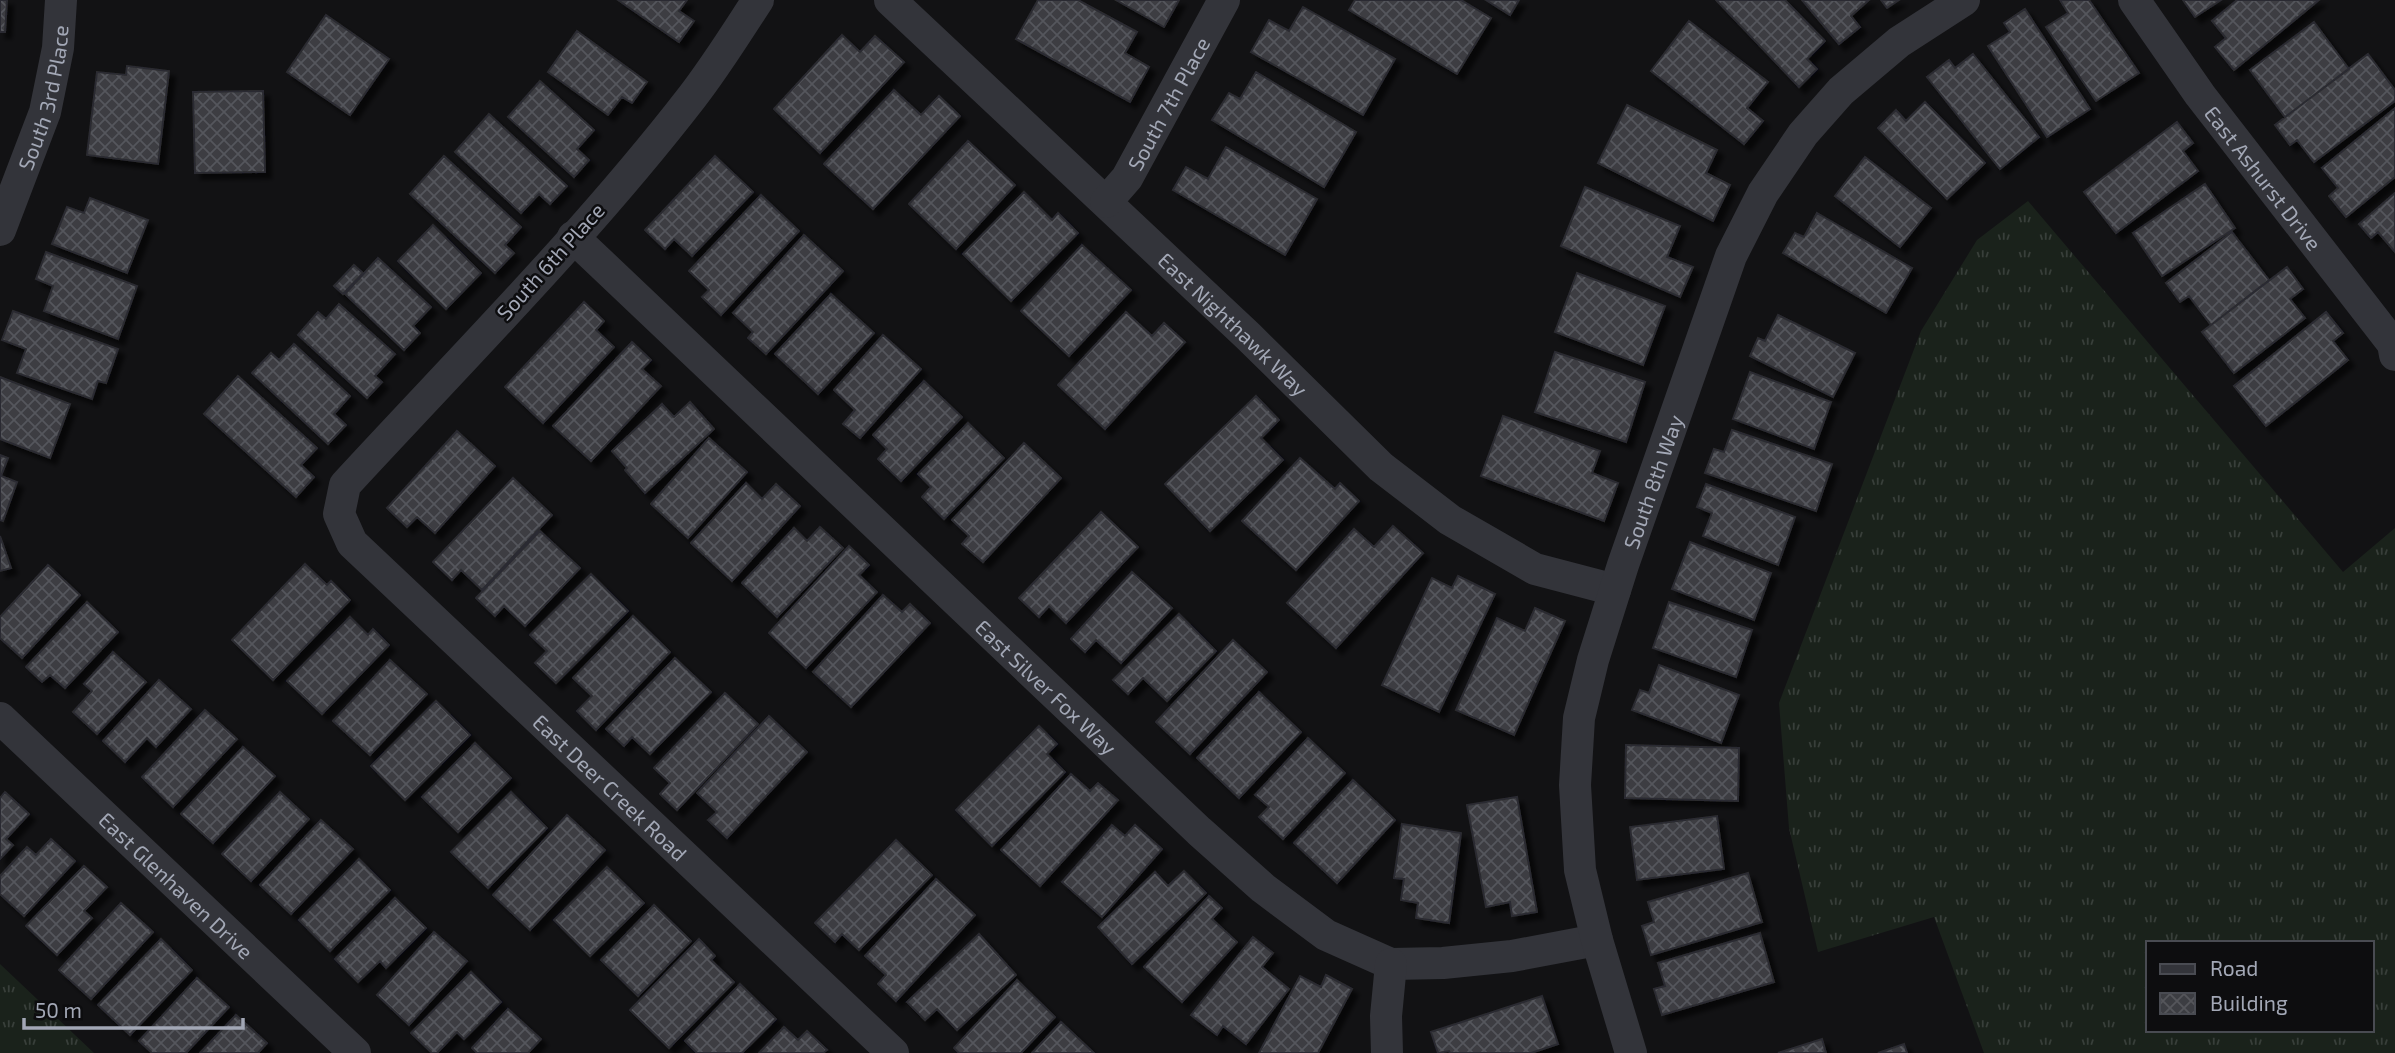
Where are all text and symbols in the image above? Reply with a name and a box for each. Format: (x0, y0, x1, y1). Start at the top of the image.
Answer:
street label: South 3rd Place (12, 24, 72, 173)
street label: South 7th Place (1121, 32, 1214, 174)
street label: East Ashurst Drive (2200, 100, 2328, 255)
street label: South 6th Place (491, 197, 609, 325)
street label: East Nighthawk Way (1154, 247, 1313, 401)
street label: South 8th Way (1617, 411, 1687, 552)
street label: East Silver Fox Way (971, 614, 1122, 759)
street label: East Deer Creek Road (529, 708, 693, 865)
street label: East Glenhaven Drive (95, 806, 259, 963)
legend (2146, 941, 2374, 1032)
text: Road (2210, 955, 2258, 980)
scale bar (24, 986, 243, 1030)
text: Building (2210, 990, 2288, 1015)
text: 50 m (35, 997, 82, 1022)

